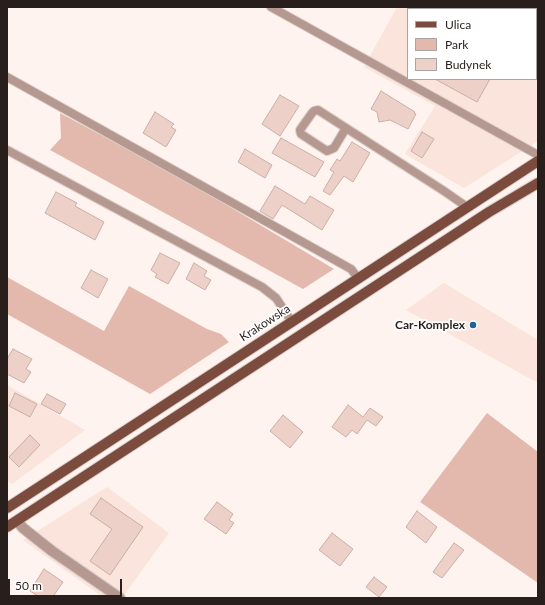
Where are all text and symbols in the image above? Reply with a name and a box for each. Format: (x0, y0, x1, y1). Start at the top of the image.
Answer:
legend (407, 8, 537, 80)
text: Ulica (445, 17, 471, 32)
text: Park (445, 37, 468, 52)
text: Budynek (445, 57, 491, 72)
street label: Krakowska (237, 301, 293, 345)
place label: Car-Komplex (395, 318, 465, 332)
marker: Car-Komplex (468, 320, 478, 330)
scale bar (10, 571, 124, 597)
text: 50 m (15, 578, 42, 593)

